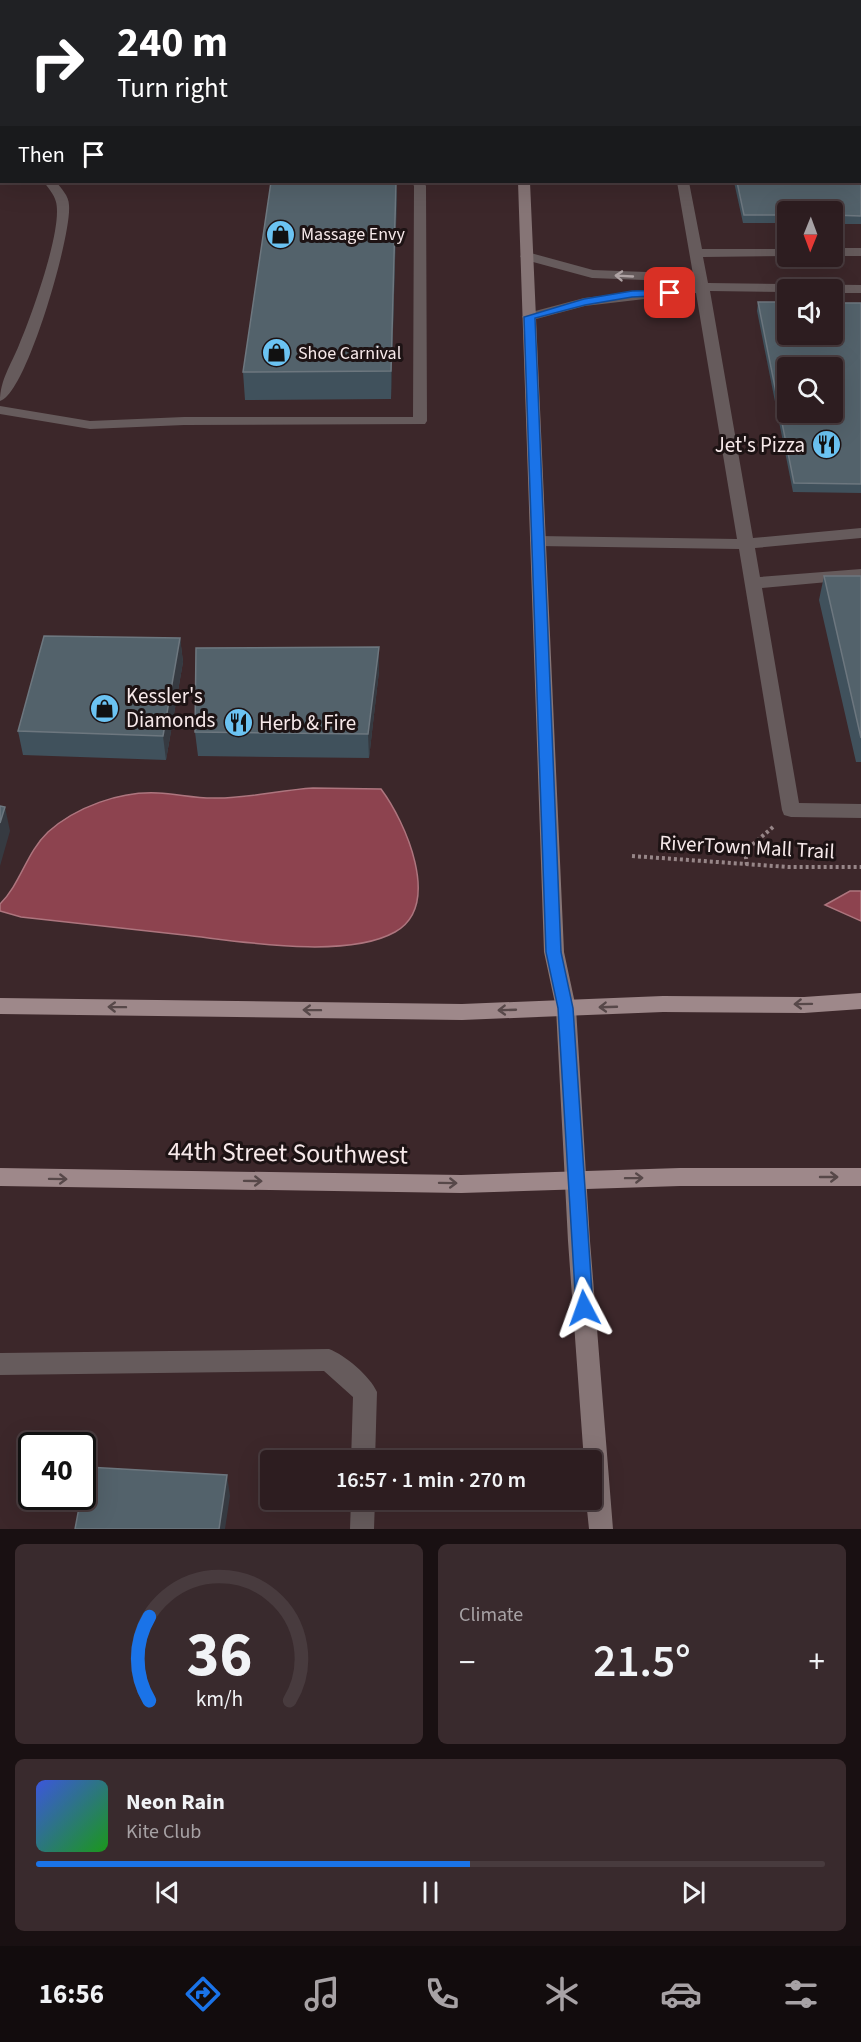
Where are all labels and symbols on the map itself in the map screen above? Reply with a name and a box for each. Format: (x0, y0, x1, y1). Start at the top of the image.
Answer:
north arrow (777, 201, 843, 267)
shop icon: Massage Envy (264, 218, 296, 250)
place label: Massage Envy (301, 222, 405, 247)
pin (644, 267, 695, 318)
one-way arrow (615, 270, 635, 281)
shop icon: Shoe Carnival (261, 337, 293, 369)
place label: Shoe Carnival (298, 341, 401, 366)
restaurant icon: Jet's Pizza (810, 429, 842, 461)
place label: Jet's Pizza (715, 430, 805, 460)
place label: Kessler's Diamonds (126, 681, 216, 735)
shop icon: Kessler's Diamonds (89, 692, 121, 724)
restaurant icon: Herb & Fire (222, 707, 254, 739)
place label: Herb & Fire (259, 708, 356, 738)
street label: RiverTown Mall Trail (659, 827, 835, 867)
one-way arrow (793, 999, 813, 1010)
one-way arrow (108, 1001, 128, 1013)
one-way arrow (598, 1001, 618, 1012)
one-way arrow (303, 1004, 323, 1016)
one-way arrow (498, 1005, 518, 1016)
street label: 44th Street Southwest (168, 1132, 409, 1174)
one-way arrow (819, 1171, 839, 1183)
one-way arrow (624, 1172, 644, 1184)
one-way arrow (48, 1173, 68, 1185)
one-way arrow (243, 1175, 263, 1187)
one-way arrow (438, 1178, 458, 1189)
position arrow (552, 1276, 616, 1340)
speed limit sign: 40 (18, 1432, 96, 1510)

